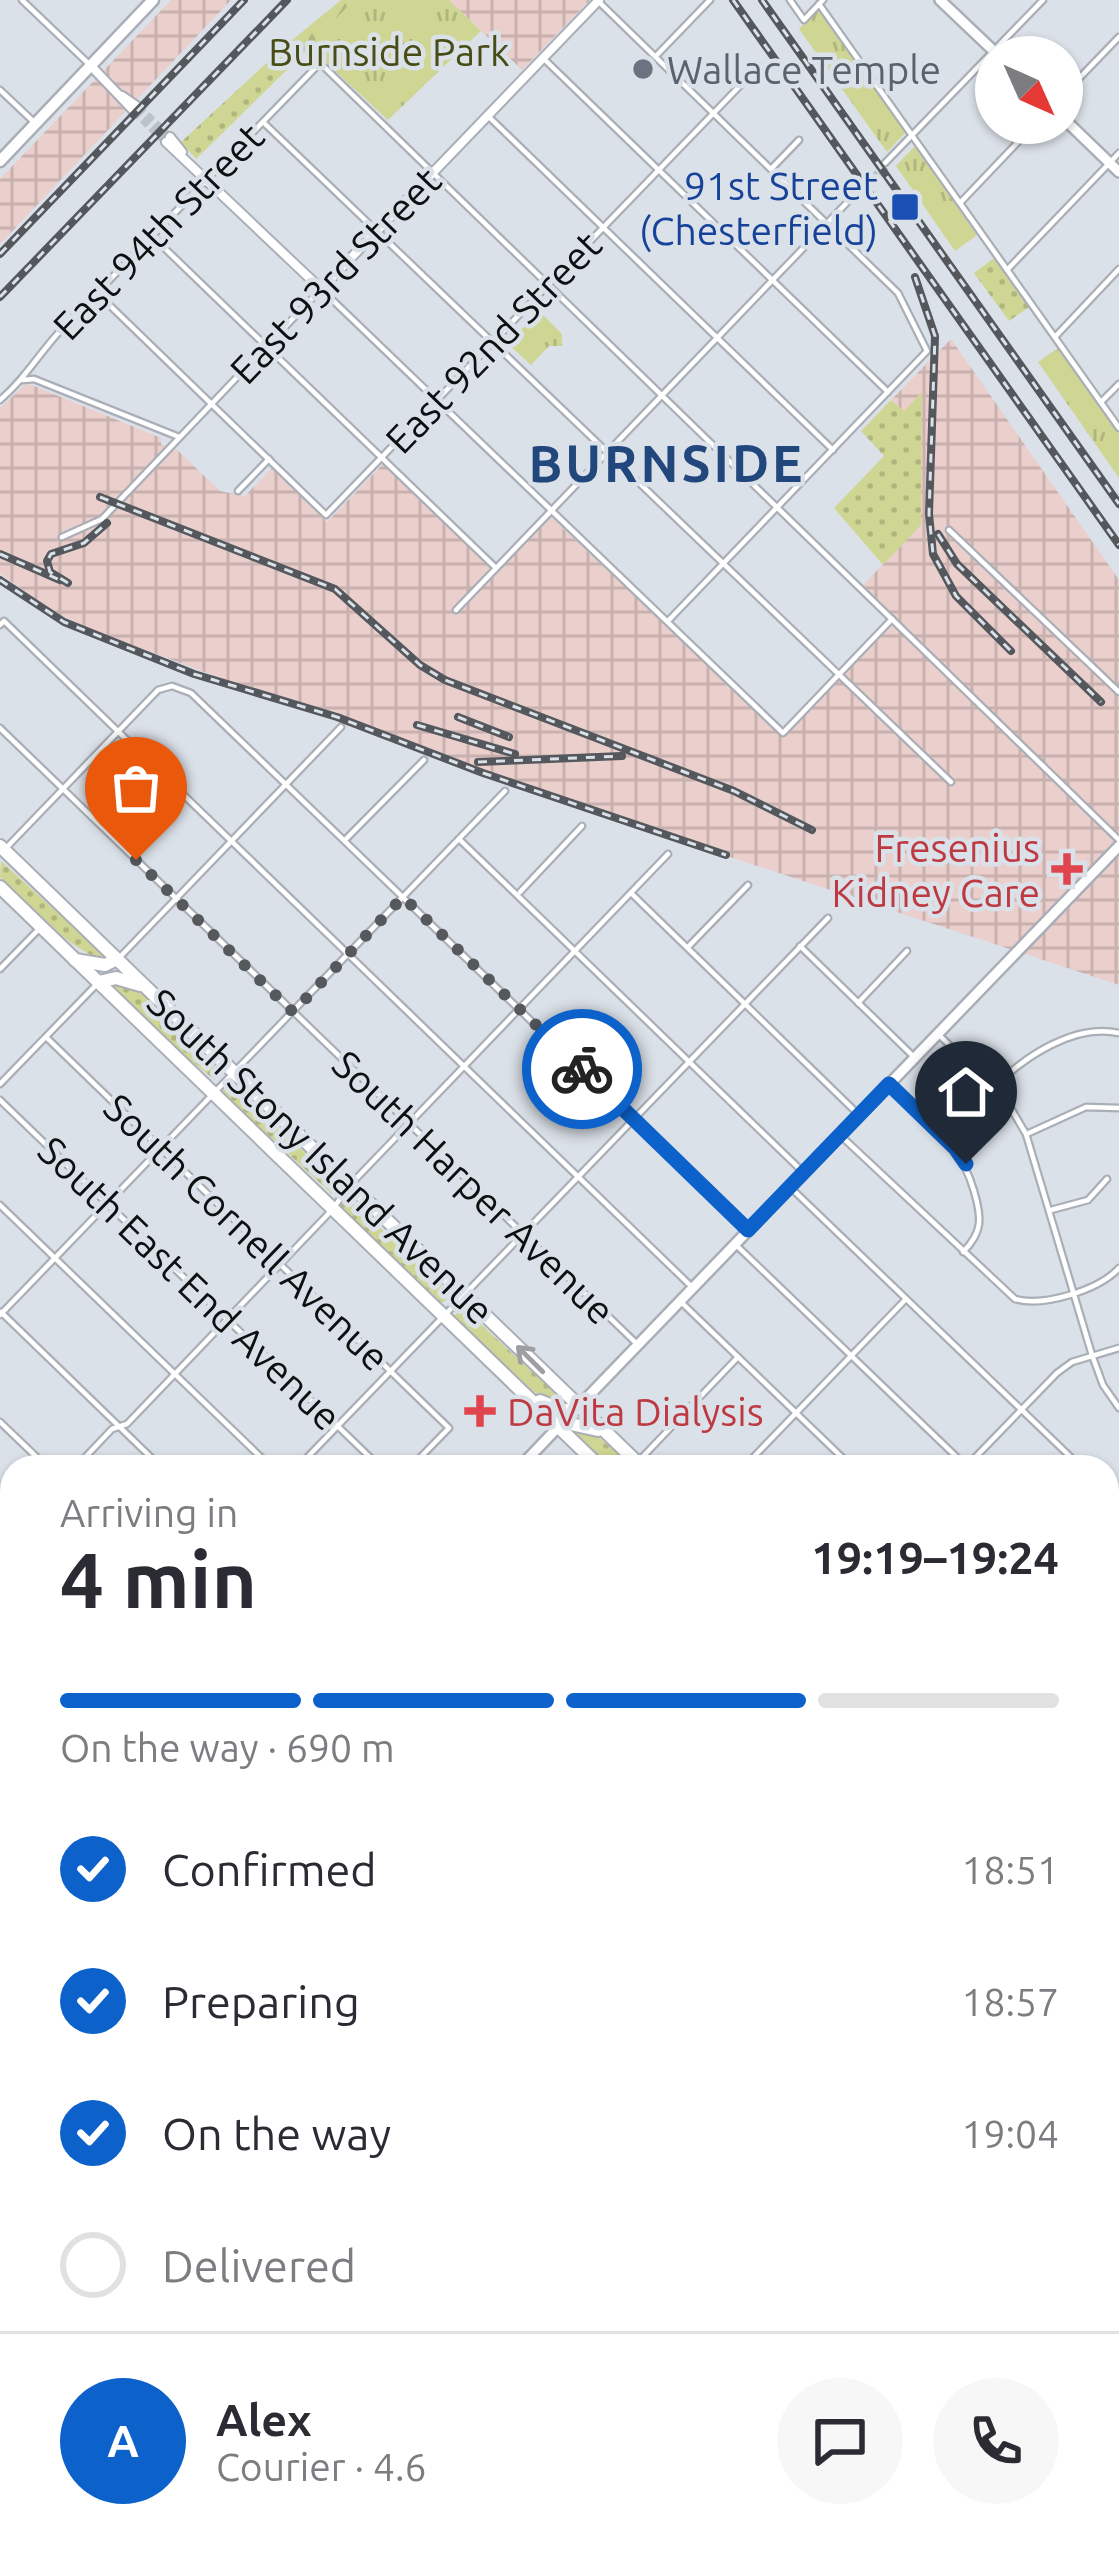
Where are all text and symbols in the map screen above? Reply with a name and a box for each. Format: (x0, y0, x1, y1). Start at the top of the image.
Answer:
park label: Burnside Park (268, 30, 510, 73)
north arrow (975, 36, 1083, 144)
map controls (975, 36, 1083, 144)
place label: Wallace Temple (667, 48, 941, 91)
marker: Wallace Temple (630, 56, 656, 82)
street label: East 94th Street (44, 114, 272, 348)
street label: East 93rd Street (221, 158, 449, 392)
place label: 91st Street (Chesterfield) (639, 164, 878, 253)
marker: 91st Street (Chesterfield) (889, 191, 921, 223)
street label: East 92nd Street (377, 223, 609, 461)
district label: BURNSIDE (529, 434, 805, 492)
pin (85, 737, 187, 860)
icon: bag (103, 755, 169, 821)
place label: Fresenius Kidney Care (831, 826, 1040, 914)
marker: Fresenius Kidney Care (1051, 853, 1083, 885)
street label: South Stony Island Avenue (140, 980, 502, 1332)
courier (522, 1009, 642, 1129)
icon: bike (549, 1036, 615, 1102)
pin (915, 1041, 1017, 1164)
street label: South Harper Avenue (325, 1042, 623, 1332)
icon: home (933, 1059, 999, 1125)
street label: South Cornell Avenue (96, 1085, 398, 1379)
street label: South East End Avenue (30, 1128, 350, 1438)
one-way arrow (516, 1346, 545, 1374)
place label: DaVita Dialysis (507, 1390, 764, 1433)
marker: DaVita Dialysis (464, 1395, 496, 1427)
text: Arriving in (60, 1491, 238, 1534)
text: 19:19–19:24 (811, 1532, 1059, 1583)
text: 4 min (60, 1535, 257, 1623)
text: On the way · 690 m (60, 1726, 395, 1769)
icon: check (60, 1836, 126, 1902)
text: Confirmed (162, 1844, 377, 1895)
text: 18:51 (961, 1848, 1059, 1891)
icon: check (60, 1968, 126, 2034)
text: Preparing (162, 1976, 360, 2027)
text: 18:57 (961, 1980, 1059, 2023)
icon: check (60, 2100, 126, 2166)
text: On the way (162, 2108, 391, 2159)
text: 19:04 (961, 2112, 1059, 2155)
text: Delivered (162, 2240, 356, 2291)
button: chat (777, 2378, 903, 2504)
button: phone (933, 2378, 1059, 2504)
text: Alex (216, 2394, 312, 2445)
text: A (107, 2415, 139, 2466)
text: Courier · 4.6 (216, 2445, 427, 2488)

